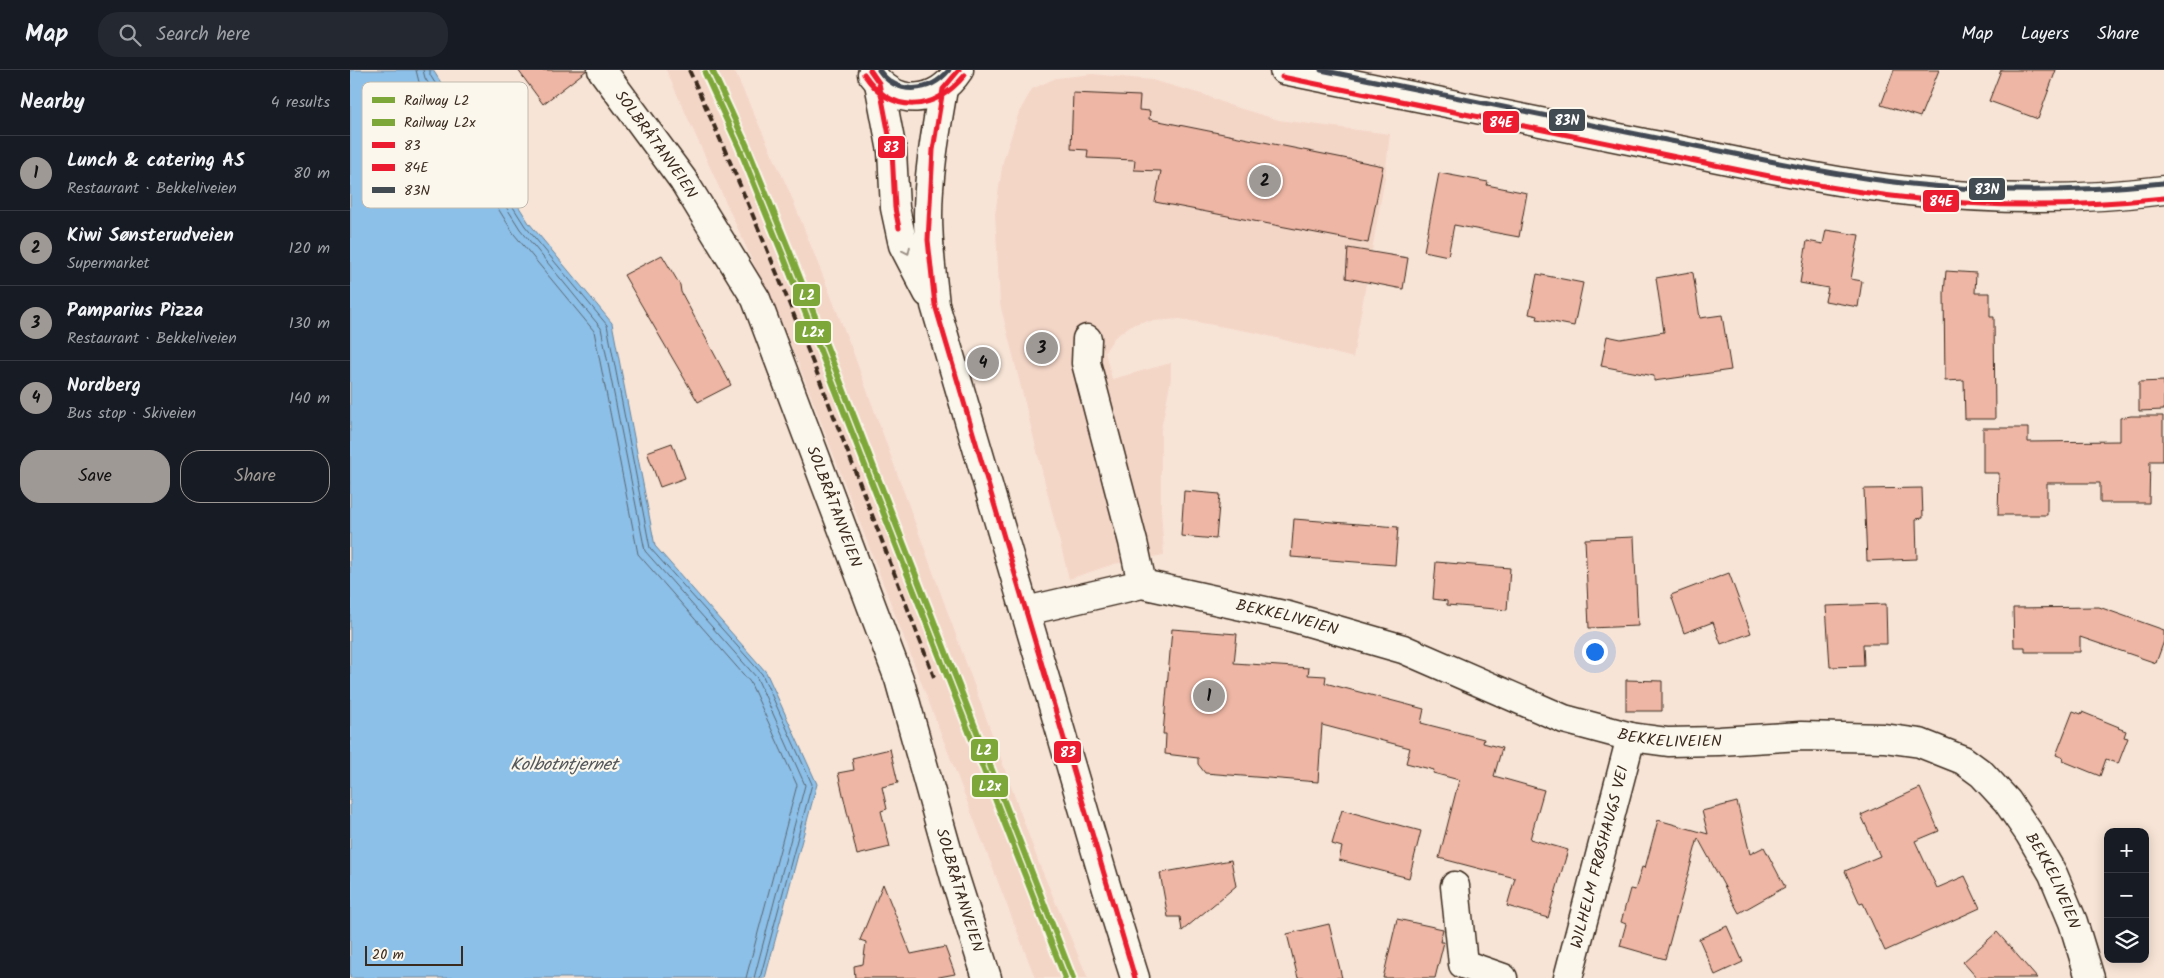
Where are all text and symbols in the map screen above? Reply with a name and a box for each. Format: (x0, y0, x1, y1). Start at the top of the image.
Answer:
search box (98, 12, 448, 57)
text: Map (25, 15, 68, 54)
text: Search here (156, 20, 250, 50)
text: Map (1962, 20, 1993, 49)
text: Layers (2021, 20, 2069, 49)
text: Share (2097, 20, 2139, 49)
icon: search (116, 21, 144, 49)
legend (362, 82, 528, 208)
street label: SOLBRÅTANVEIEN (608, 85, 704, 203)
text: Nearby (20, 86, 85, 119)
text: 4 results (271, 90, 330, 115)
text: Railway L2 (404, 90, 469, 112)
line badge: 83N (1548, 108, 1586, 132)
line badge: 84E (1482, 110, 1520, 134)
text: 83N (1555, 110, 1580, 132)
text: Railway L2x (404, 112, 476, 134)
text: 84E (1489, 112, 1514, 134)
text: 83 (404, 135, 420, 157)
line badge: 83 (877, 135, 906, 159)
text: 83 (883, 137, 899, 159)
text: Lunch & catering AS (67, 146, 245, 176)
text: 84E (404, 157, 429, 179)
text: 1 (34, 161, 38, 186)
text: 80 m (293, 161, 330, 186)
pin: 2 (1249, 162, 1281, 200)
text: Restaurant · Bekkeliveien (67, 176, 237, 201)
line badge: 83N (1968, 177, 2006, 201)
text: 83N (1975, 179, 2000, 201)
text: 83N (404, 180, 430, 202)
line badge: 84E (1922, 189, 1960, 213)
text: 84E (1929, 191, 1954, 213)
text: Kiwi Sønsterudveien (67, 221, 234, 251)
text: 2 (31, 236, 41, 261)
text: 120 m (289, 236, 330, 261)
one-way arrow (900, 246, 911, 255)
text: Supermarket (67, 251, 150, 276)
line badge: L2 (792, 283, 821, 307)
text: L2 (799, 285, 815, 307)
text: Pamparius Pizza (67, 296, 203, 326)
text: 3 (32, 311, 40, 336)
text: 130 m (289, 311, 330, 336)
line badge: L2x (794, 320, 832, 344)
text: L2x (802, 322, 825, 344)
text: Restaurant · Bekkeliveien (67, 326, 237, 351)
pin: 3 (1026, 329, 1058, 367)
pin: 4 (967, 344, 999, 382)
text: Nordberg (67, 371, 141, 401)
text: 4 (32, 386, 40, 411)
text: 140 m (289, 386, 330, 411)
text: Bus stop · Skiveien (67, 401, 196, 426)
street label: SOLBRÅTANVEIEN (800, 442, 869, 571)
button: Save (20, 450, 170, 503)
button: Share (180, 450, 330, 503)
street label: BEKKELIVEIEN (1234, 592, 1341, 642)
your location (1582, 639, 1608, 665)
pin: 1 (1193, 677, 1225, 715)
street label: BEKKELIVEIEN (1615, 721, 1722, 755)
line badge: L2 (970, 738, 999, 762)
text: L2 (976, 740, 992, 762)
line badge: 83 (1053, 740, 1082, 764)
text: 83 (1060, 742, 1076, 764)
water label: Kolbotntjernet (510, 751, 621, 780)
street label: WILHELM FRØSHAUGS VEI (1564, 763, 1635, 951)
line badge: L2x (971, 774, 1009, 798)
text: L2x (979, 776, 1002, 798)
street label: SOLBRÅTANVEIEN (929, 825, 991, 956)
street label: BEKKELIVEIEN (2019, 828, 2087, 932)
map controls (2104, 828, 2149, 963)
button: + (2104, 828, 2149, 873)
button: − (2104, 873, 2149, 918)
button: layers (2104, 918, 2149, 963)
scale bar (365, 943, 462, 966)
text: 20 m (372, 944, 404, 966)

